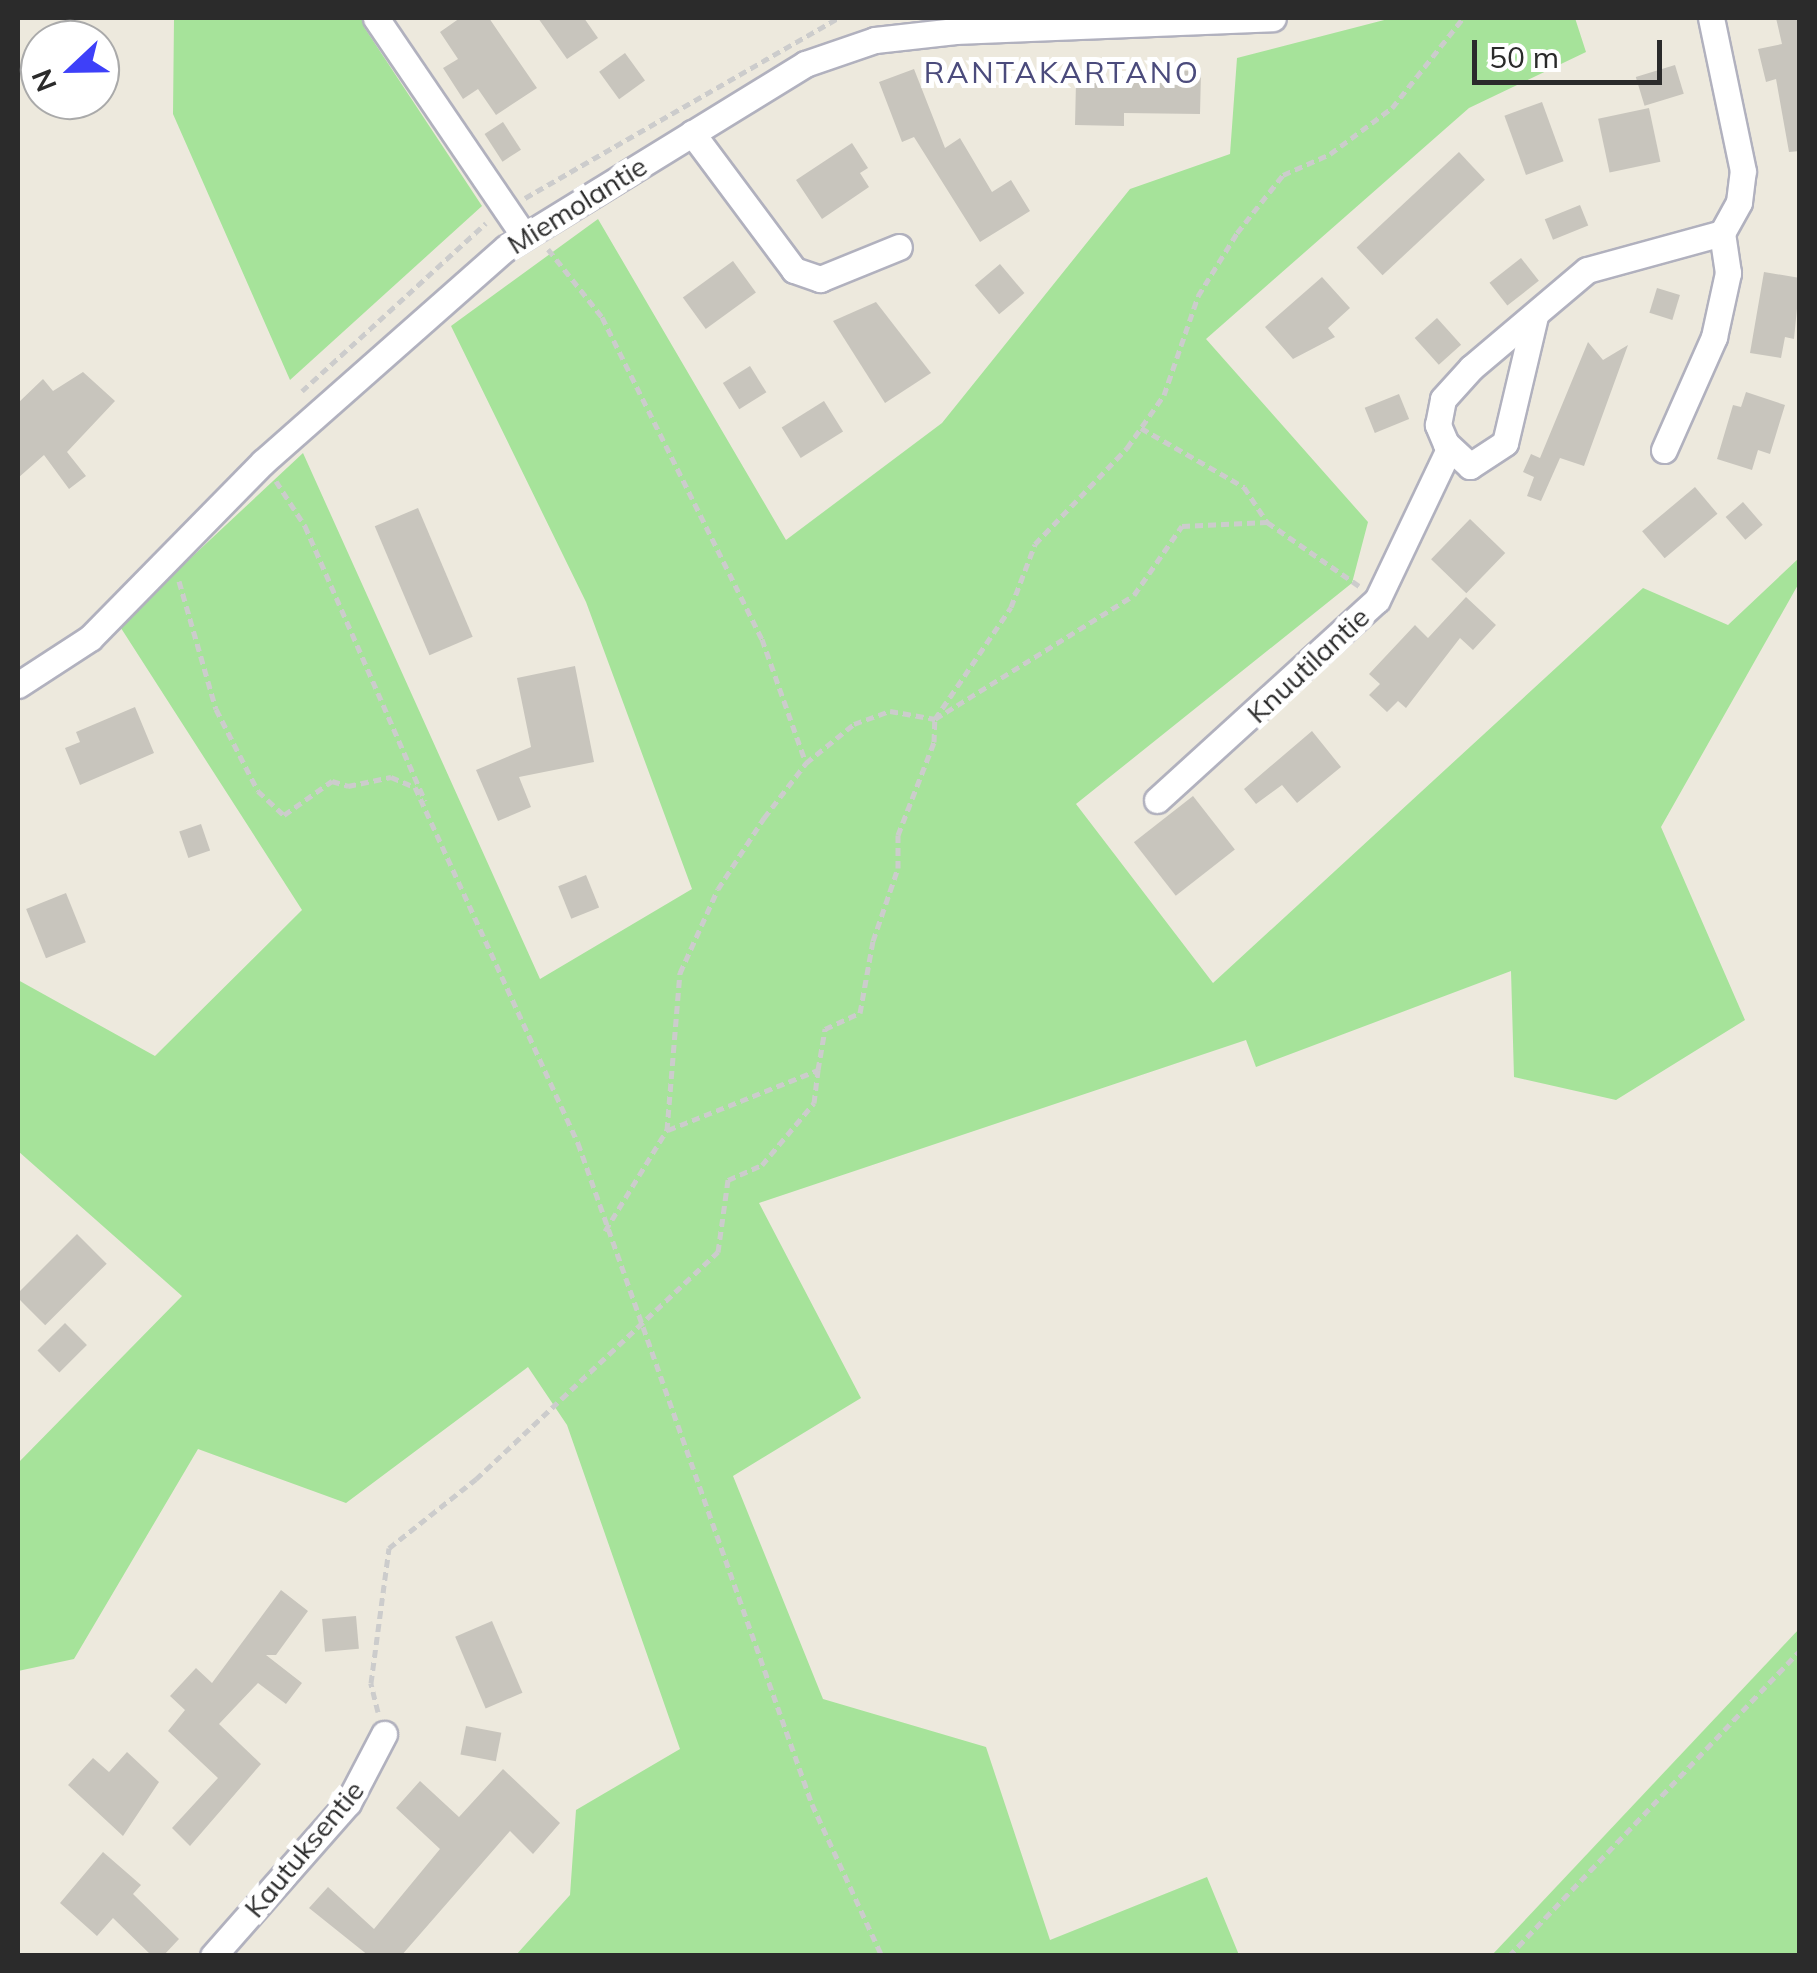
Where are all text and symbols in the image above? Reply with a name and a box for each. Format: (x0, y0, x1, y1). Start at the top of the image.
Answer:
north arrow (20, 20, 120, 120)
scale bar (1477, 20, 1667, 82)
text: 50 m (1489, 38, 1559, 76)
district label: RANTAKARTANO (924, 54, 1200, 90)
text: N (23, 64, 64, 97)
street label: Miemolantie (501, 149, 653, 261)
street label: Knuutilantie (1240, 600, 1376, 730)
street label: Kautuksentie (237, 1774, 371, 1924)

